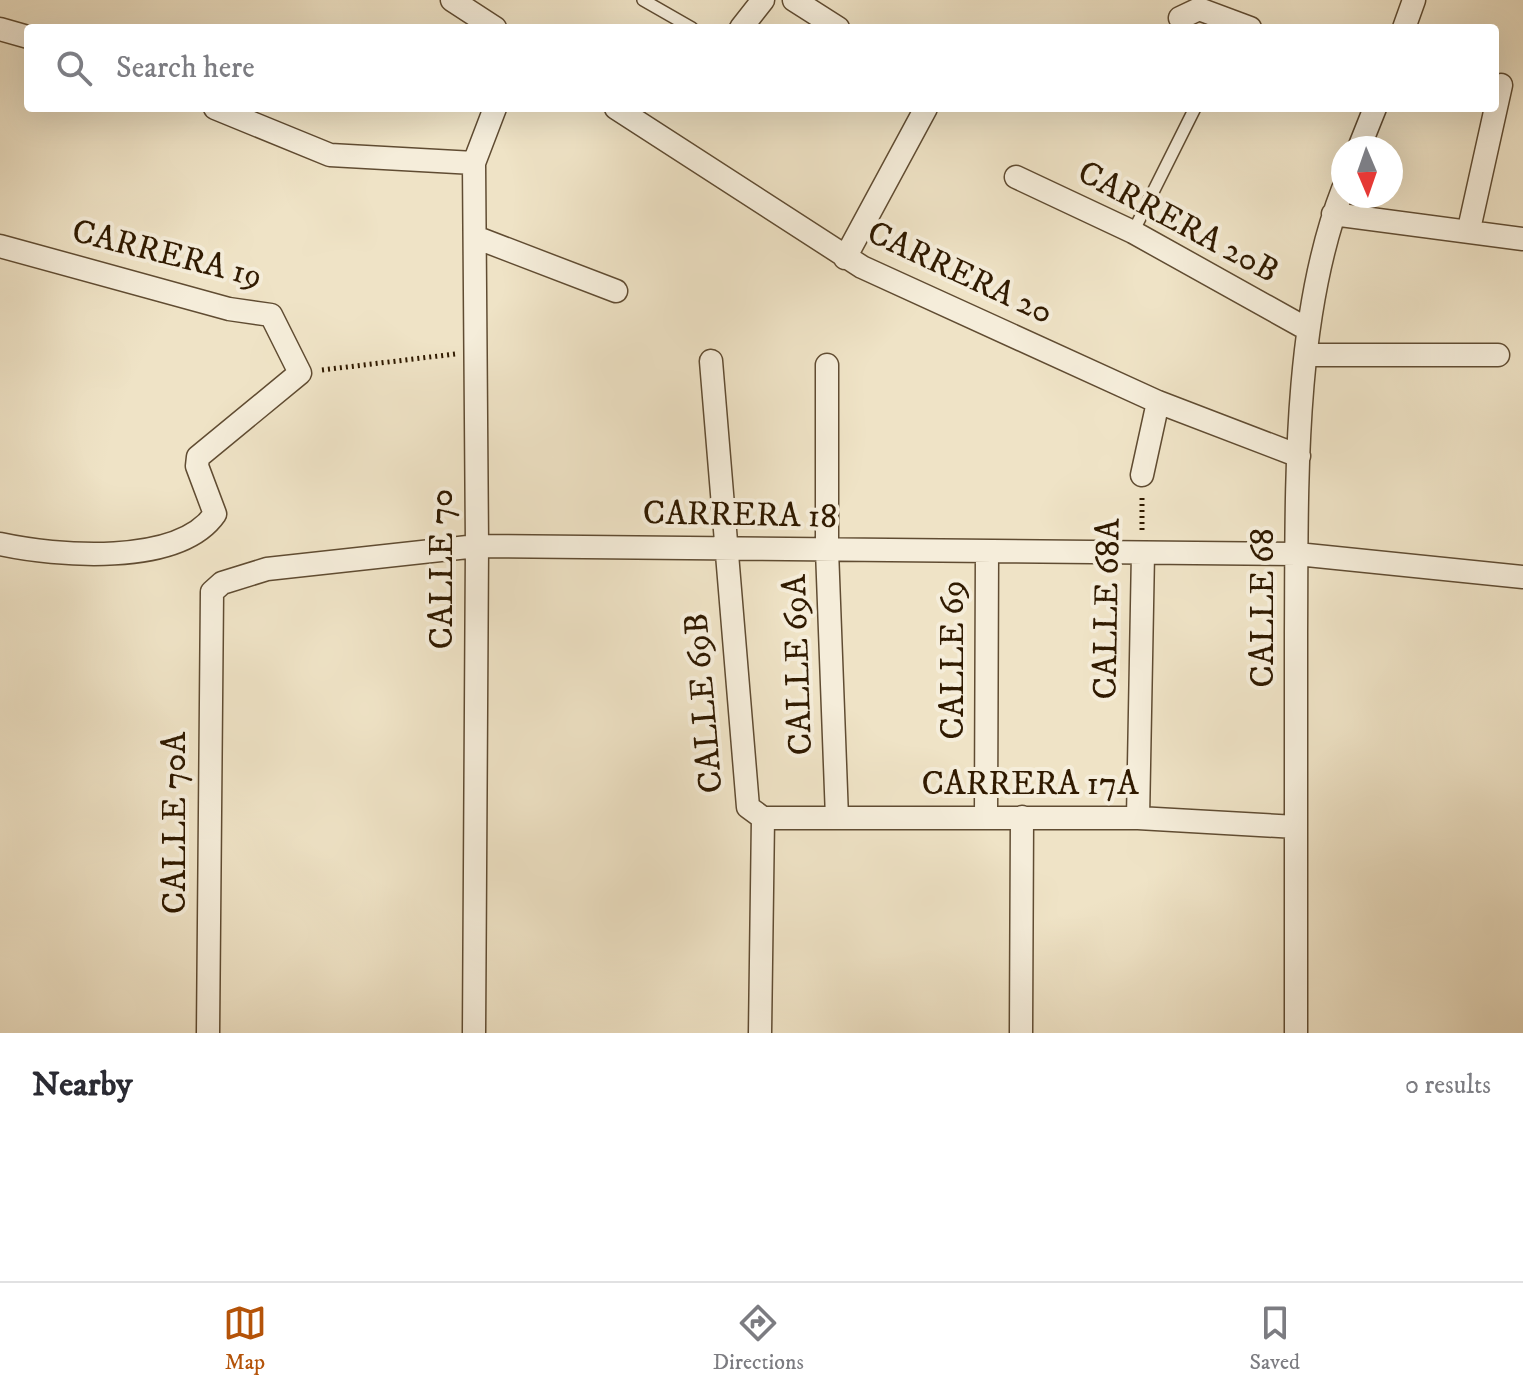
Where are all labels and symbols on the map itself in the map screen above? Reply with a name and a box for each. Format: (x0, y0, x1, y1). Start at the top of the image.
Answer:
north arrow (1331, 136, 1403, 208)
street label: CARRERA 20B (1070, 151, 1286, 293)
street label: CARRERA 19 (68, 210, 266, 298)
street label: CARRERA 20 (860, 212, 1060, 334)
street label: CALLE 70 (421, 489, 463, 649)
street label: CARRERA 18 (642, 492, 838, 538)
street label: CALLE 68A (1084, 518, 1130, 700)
street label: CALLE 68 (1242, 528, 1284, 688)
street label: CALLE 69A (774, 574, 822, 756)
street label: CALLE 69 (932, 580, 974, 740)
street label: CALLE 69B (675, 611, 733, 795)
street label: CALLE 70A (154, 731, 196, 914)
street label: CARRERA 17A (921, 763, 1139, 805)

